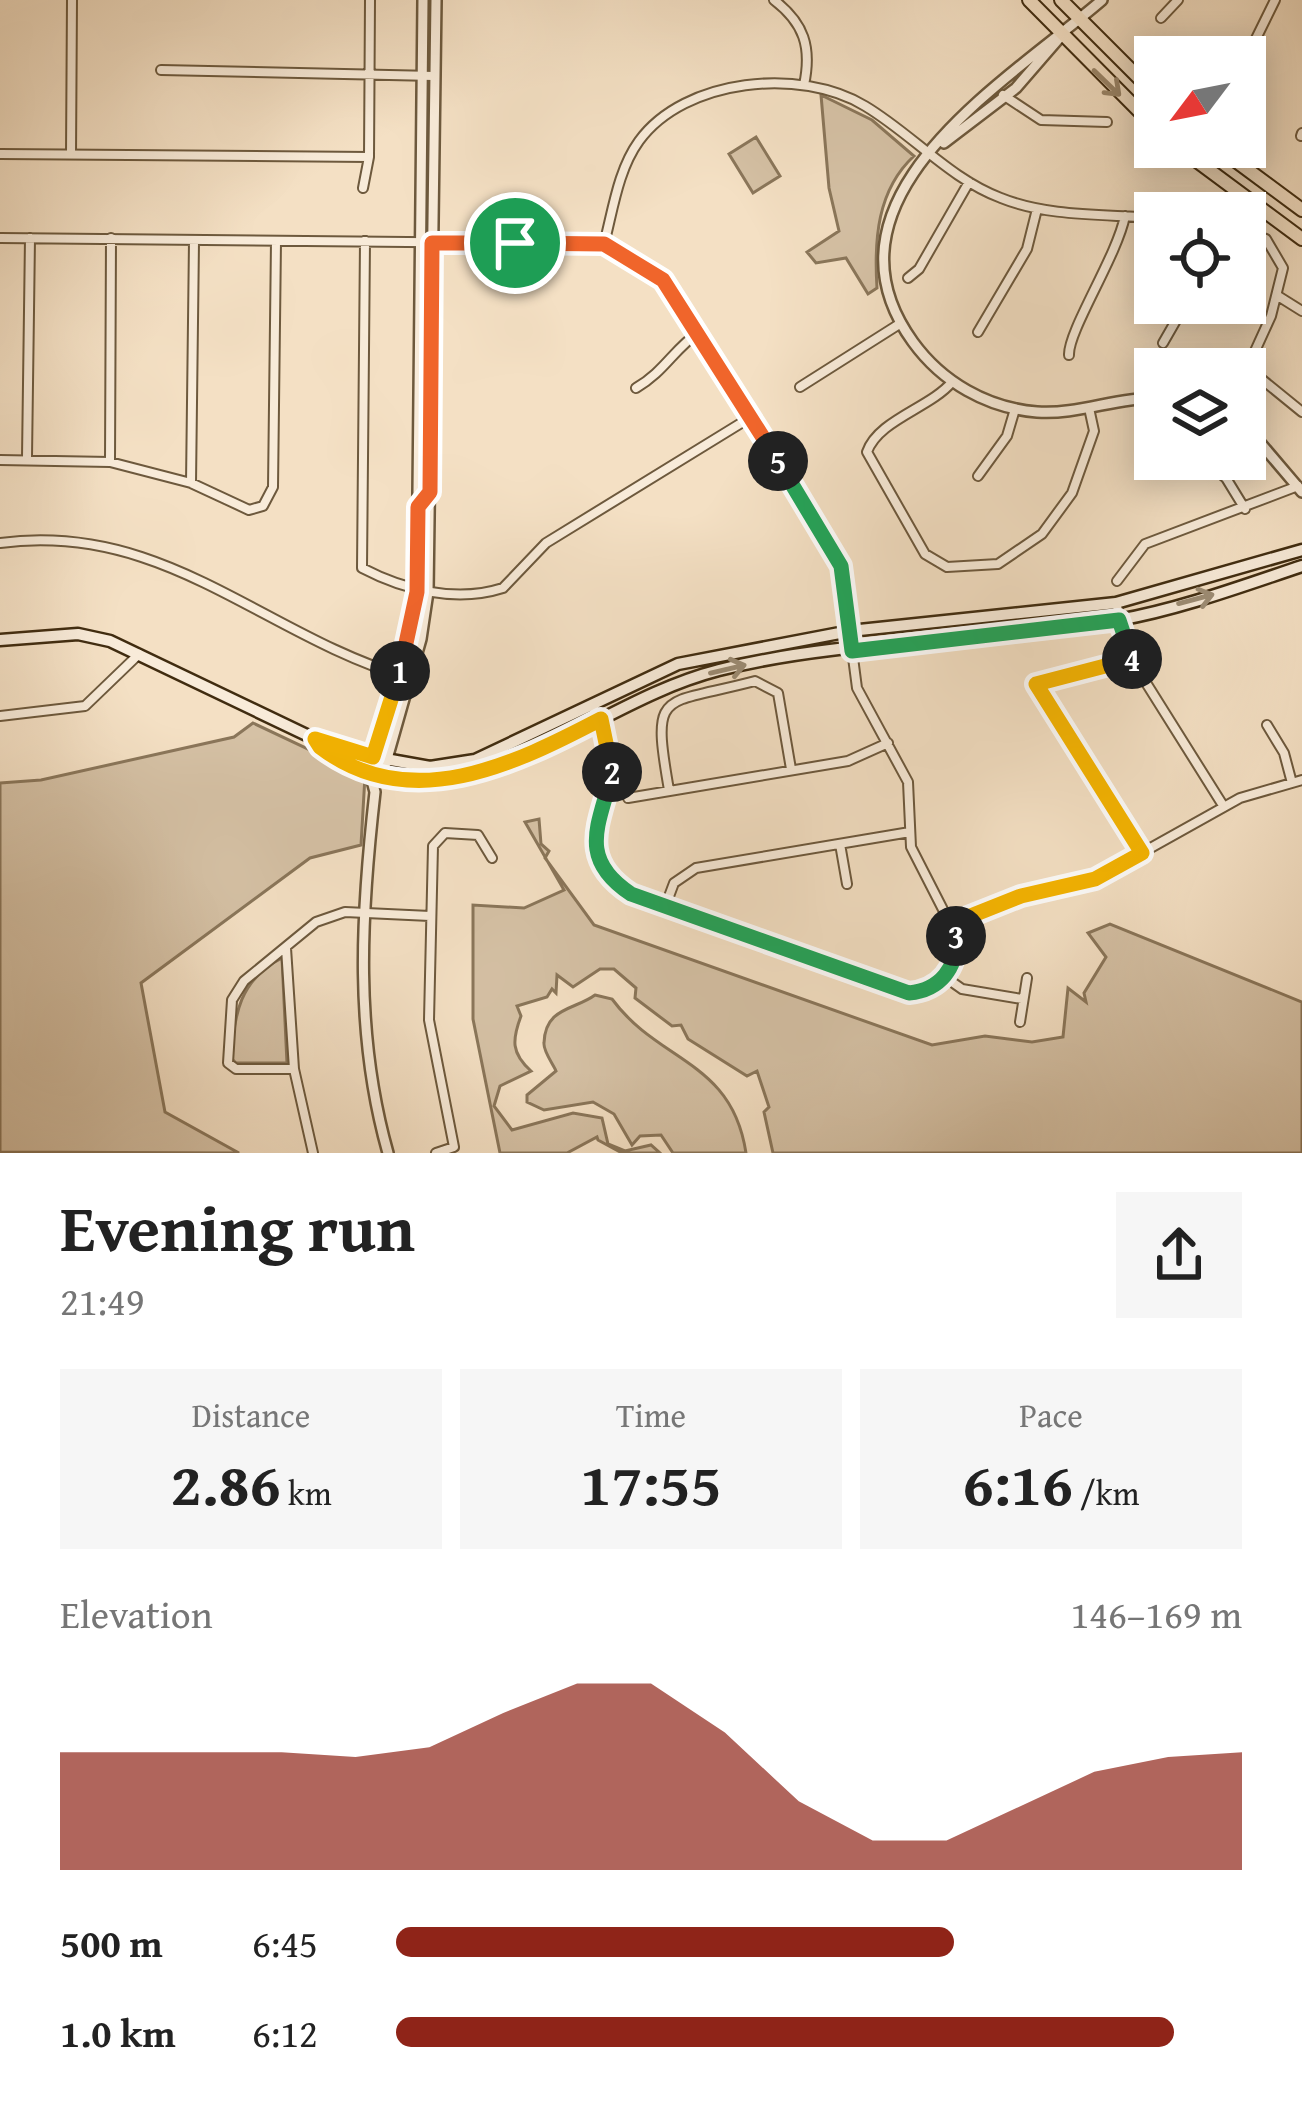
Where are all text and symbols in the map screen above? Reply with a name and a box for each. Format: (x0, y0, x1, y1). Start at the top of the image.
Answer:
north arrow (1134, 36, 1266, 168)
map controls (1134, 36, 1266, 480)
one-way arrow (1092, 68, 1121, 96)
pin (464, 192, 566, 294)
button: locate (1134, 192, 1266, 324)
icon: arrive (482, 210, 548, 276)
button: layers (1134, 348, 1266, 480)
pin: 5 (748, 431, 808, 491)
text: 5 (769, 437, 787, 485)
one-way arrow (1176, 587, 1214, 609)
pin: 4 (1102, 629, 1162, 689)
text: 4 (1123, 635, 1141, 683)
pin: 1 (370, 641, 430, 701)
text: 1 (391, 647, 409, 695)
one-way arrow (709, 657, 747, 679)
pin: 2 (582, 742, 642, 802)
text: 2 (603, 748, 621, 796)
pin: 3 (926, 906, 986, 966)
text: 3 (947, 912, 965, 960)
text: Evening run (60, 1178, 415, 1275)
button: share (1116, 1192, 1242, 1318)
text: 21:49 (60, 1272, 145, 1329)
text: Distance (192, 1391, 310, 1439)
text: Time (616, 1391, 686, 1439)
text: Pace (1019, 1391, 1083, 1439)
text: 2.86 (170, 1439, 281, 1527)
text: 17:55 (580, 1439, 722, 1527)
text: 6:16 (963, 1439, 1073, 1527)
text: km (281, 1469, 332, 1517)
text: /km (1073, 1469, 1139, 1517)
text: Elevation (60, 1585, 213, 1642)
text: 146–169 m (1070, 1585, 1242, 1642)
text: 500 m (60, 1914, 163, 1971)
text: 6:45 (252, 1914, 318, 1971)
text: 1.0 km (60, 2004, 176, 2061)
text: 6:12 (252, 2004, 318, 2061)

